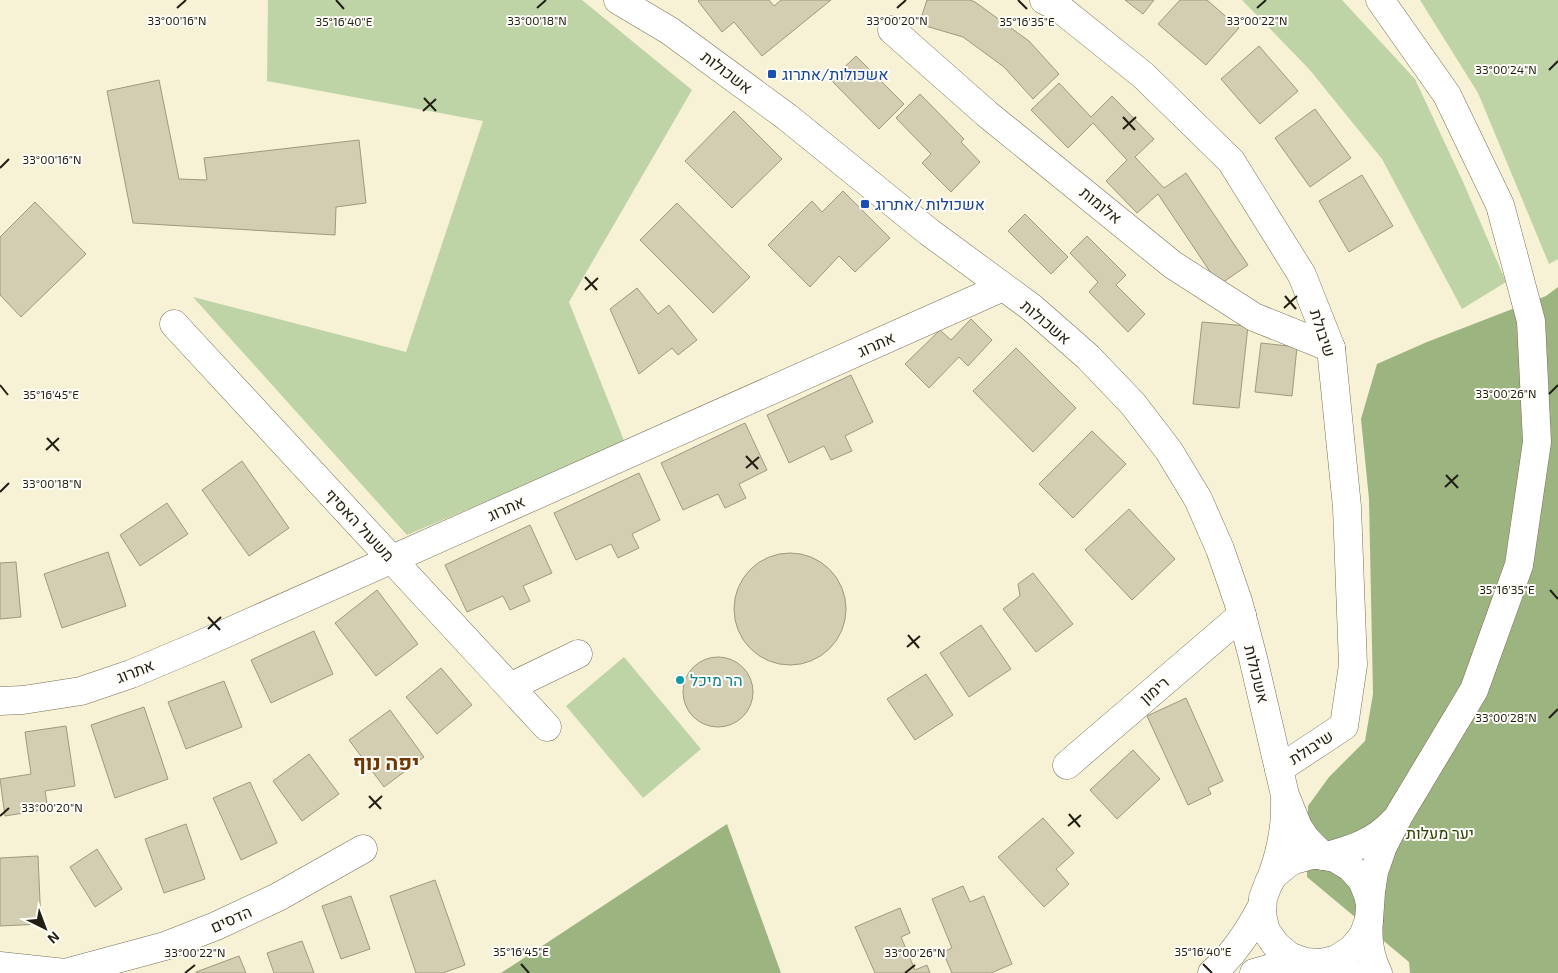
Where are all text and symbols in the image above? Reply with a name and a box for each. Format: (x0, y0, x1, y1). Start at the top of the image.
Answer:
text: 33°00'16"N (147, 13, 207, 27)
text: 33°00'18"N (507, 13, 567, 27)
text: 33°00'20"N (866, 13, 928, 27)
text: 33°00'22"N (1227, 13, 1287, 27)
text: 35°16'40"E (316, 14, 373, 28)
text: 35°16'35"E (999, 14, 1055, 28)
street label: אשכולות (698, 46, 757, 97)
text: 33°00'24"N (1475, 62, 1537, 76)
place label: אשכולות/אתרוג (782, 64, 889, 83)
marker: אשכולות/אתרוג (766, 68, 778, 80)
text: 33°00'16"N (22, 152, 82, 166)
street label: אלומות (1077, 182, 1126, 227)
place label: אשכולות /אתרוג (875, 194, 985, 213)
marker: אשכולות /אתרוג (859, 198, 871, 210)
street label: אשכולות (1018, 295, 1075, 348)
street label: שיבולת (1307, 307, 1340, 359)
street label: אתרוג (854, 327, 897, 360)
text: 33°00'26"N (1476, 386, 1537, 400)
text: 35°16'45"E (23, 387, 79, 401)
text: 33°00'18"N (22, 476, 82, 490)
street label: משעול האסיף (322, 484, 399, 565)
street label: אתרוג (484, 491, 527, 524)
text: 35°16'35"E (1479, 582, 1535, 596)
street label: אשכולות (1241, 643, 1274, 705)
street label: אתרוג (113, 655, 156, 686)
place label: הר מיכל (690, 670, 743, 689)
street label: רימון (1135, 672, 1172, 707)
marker: הר מיכל (674, 674, 686, 686)
text: 33°00'28"N (1475, 710, 1537, 724)
street label: שיבולת (1285, 725, 1336, 768)
district label: יפה נוף (353, 749, 419, 774)
text: 33°00'20"N (21, 800, 83, 814)
park label: יער מעלות (1406, 823, 1474, 842)
street label: הדסים (207, 901, 254, 936)
north arrow (20, 903, 70, 953)
text: N (45, 928, 63, 948)
text: 35°16'45"E (493, 944, 549, 958)
text: 35°16'40"E (1175, 944, 1232, 958)
text: 33°00'22"N (165, 945, 225, 959)
text: 33°00'26"N (885, 945, 946, 959)

